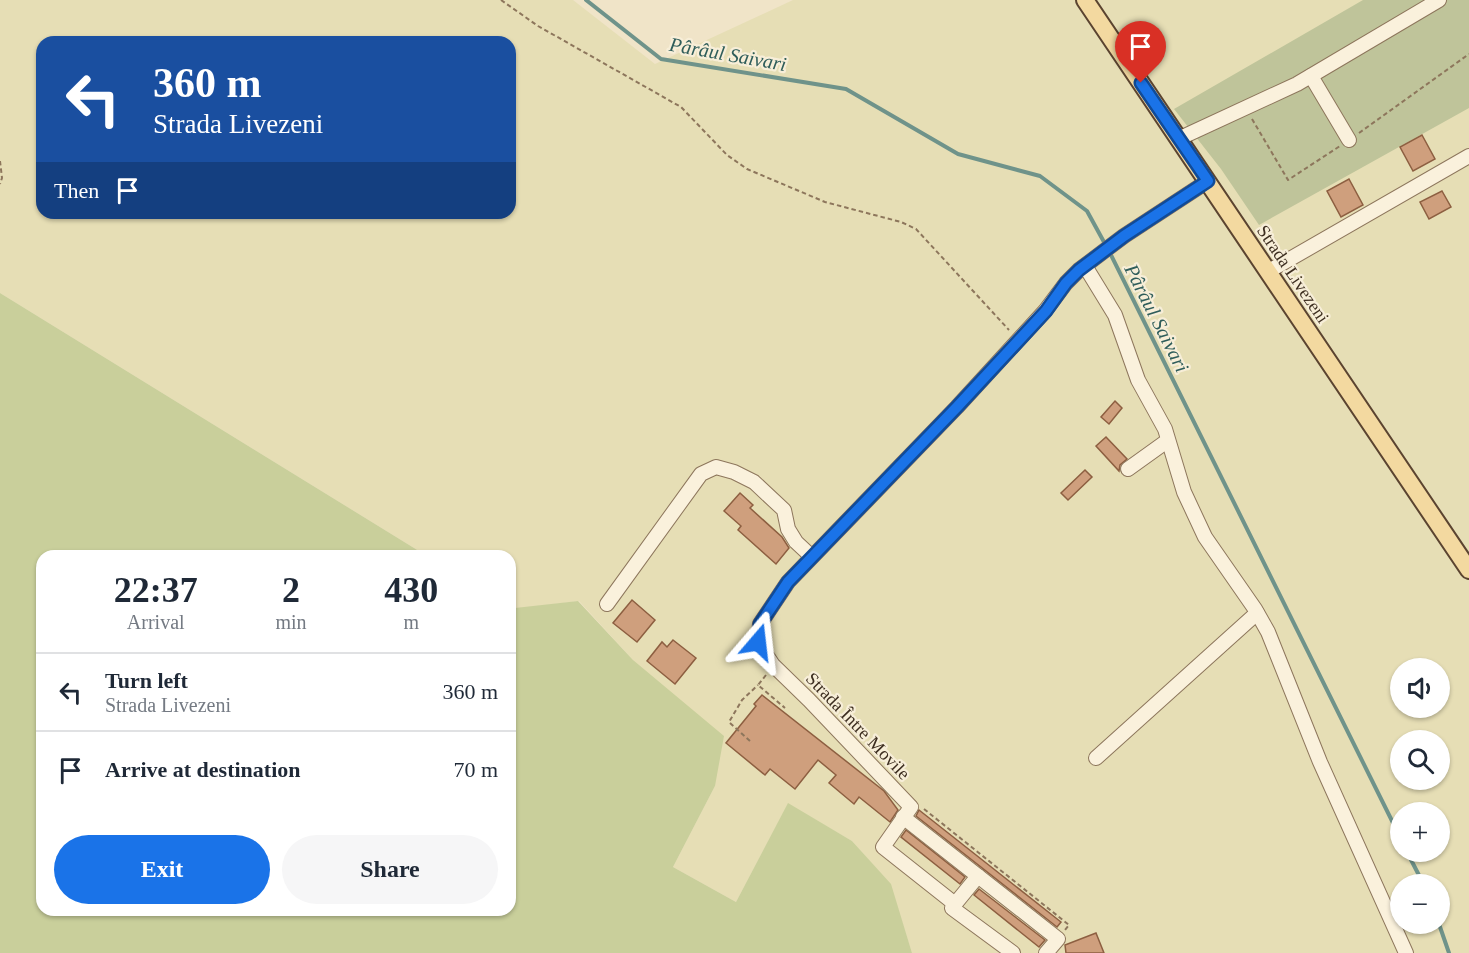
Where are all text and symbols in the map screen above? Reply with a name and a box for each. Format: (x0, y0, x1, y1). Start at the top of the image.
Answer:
pin (1115, 21, 1166, 83)
icon: arrive (1124, 30, 1157, 63)
water label: Pârâul Saivari (667, 33, 788, 75)
icon: left (54, 60, 132, 138)
text: 360 m (153, 60, 262, 106)
text: Strada Livezeni (153, 109, 323, 139)
icon: arrive (111, 174, 144, 207)
text: Then (54, 178, 99, 203)
street label: Strada Livezeni (1253, 221, 1333, 327)
water label: Pârâul Saivari (1120, 259, 1194, 376)
text: 22:37 (114, 570, 198, 610)
text: 2 (282, 570, 300, 610)
text: 430 (384, 570, 438, 610)
position arrow (726, 610, 790, 674)
text: Arrival (127, 611, 185, 633)
text: min (275, 611, 307, 633)
text: m (404, 611, 419, 633)
map controls (1390, 658, 1450, 934)
button: sound (1390, 658, 1450, 718)
text: Turn left (105, 668, 188, 693)
street label: Strada Între Movile (802, 668, 915, 784)
icon: left (54, 676, 87, 709)
text: 360 m (442, 679, 498, 704)
text: Strada Livezeni (105, 694, 231, 716)
button: search (1390, 730, 1450, 790)
icon: arrive (54, 754, 87, 787)
text: Arrive at destination (105, 757, 301, 782)
text: 70 m (453, 757, 498, 782)
button: + (1390, 802, 1450, 862)
button: Exit (54, 835, 270, 904)
button: Share (282, 835, 498, 904)
button: − (1390, 874, 1450, 934)

